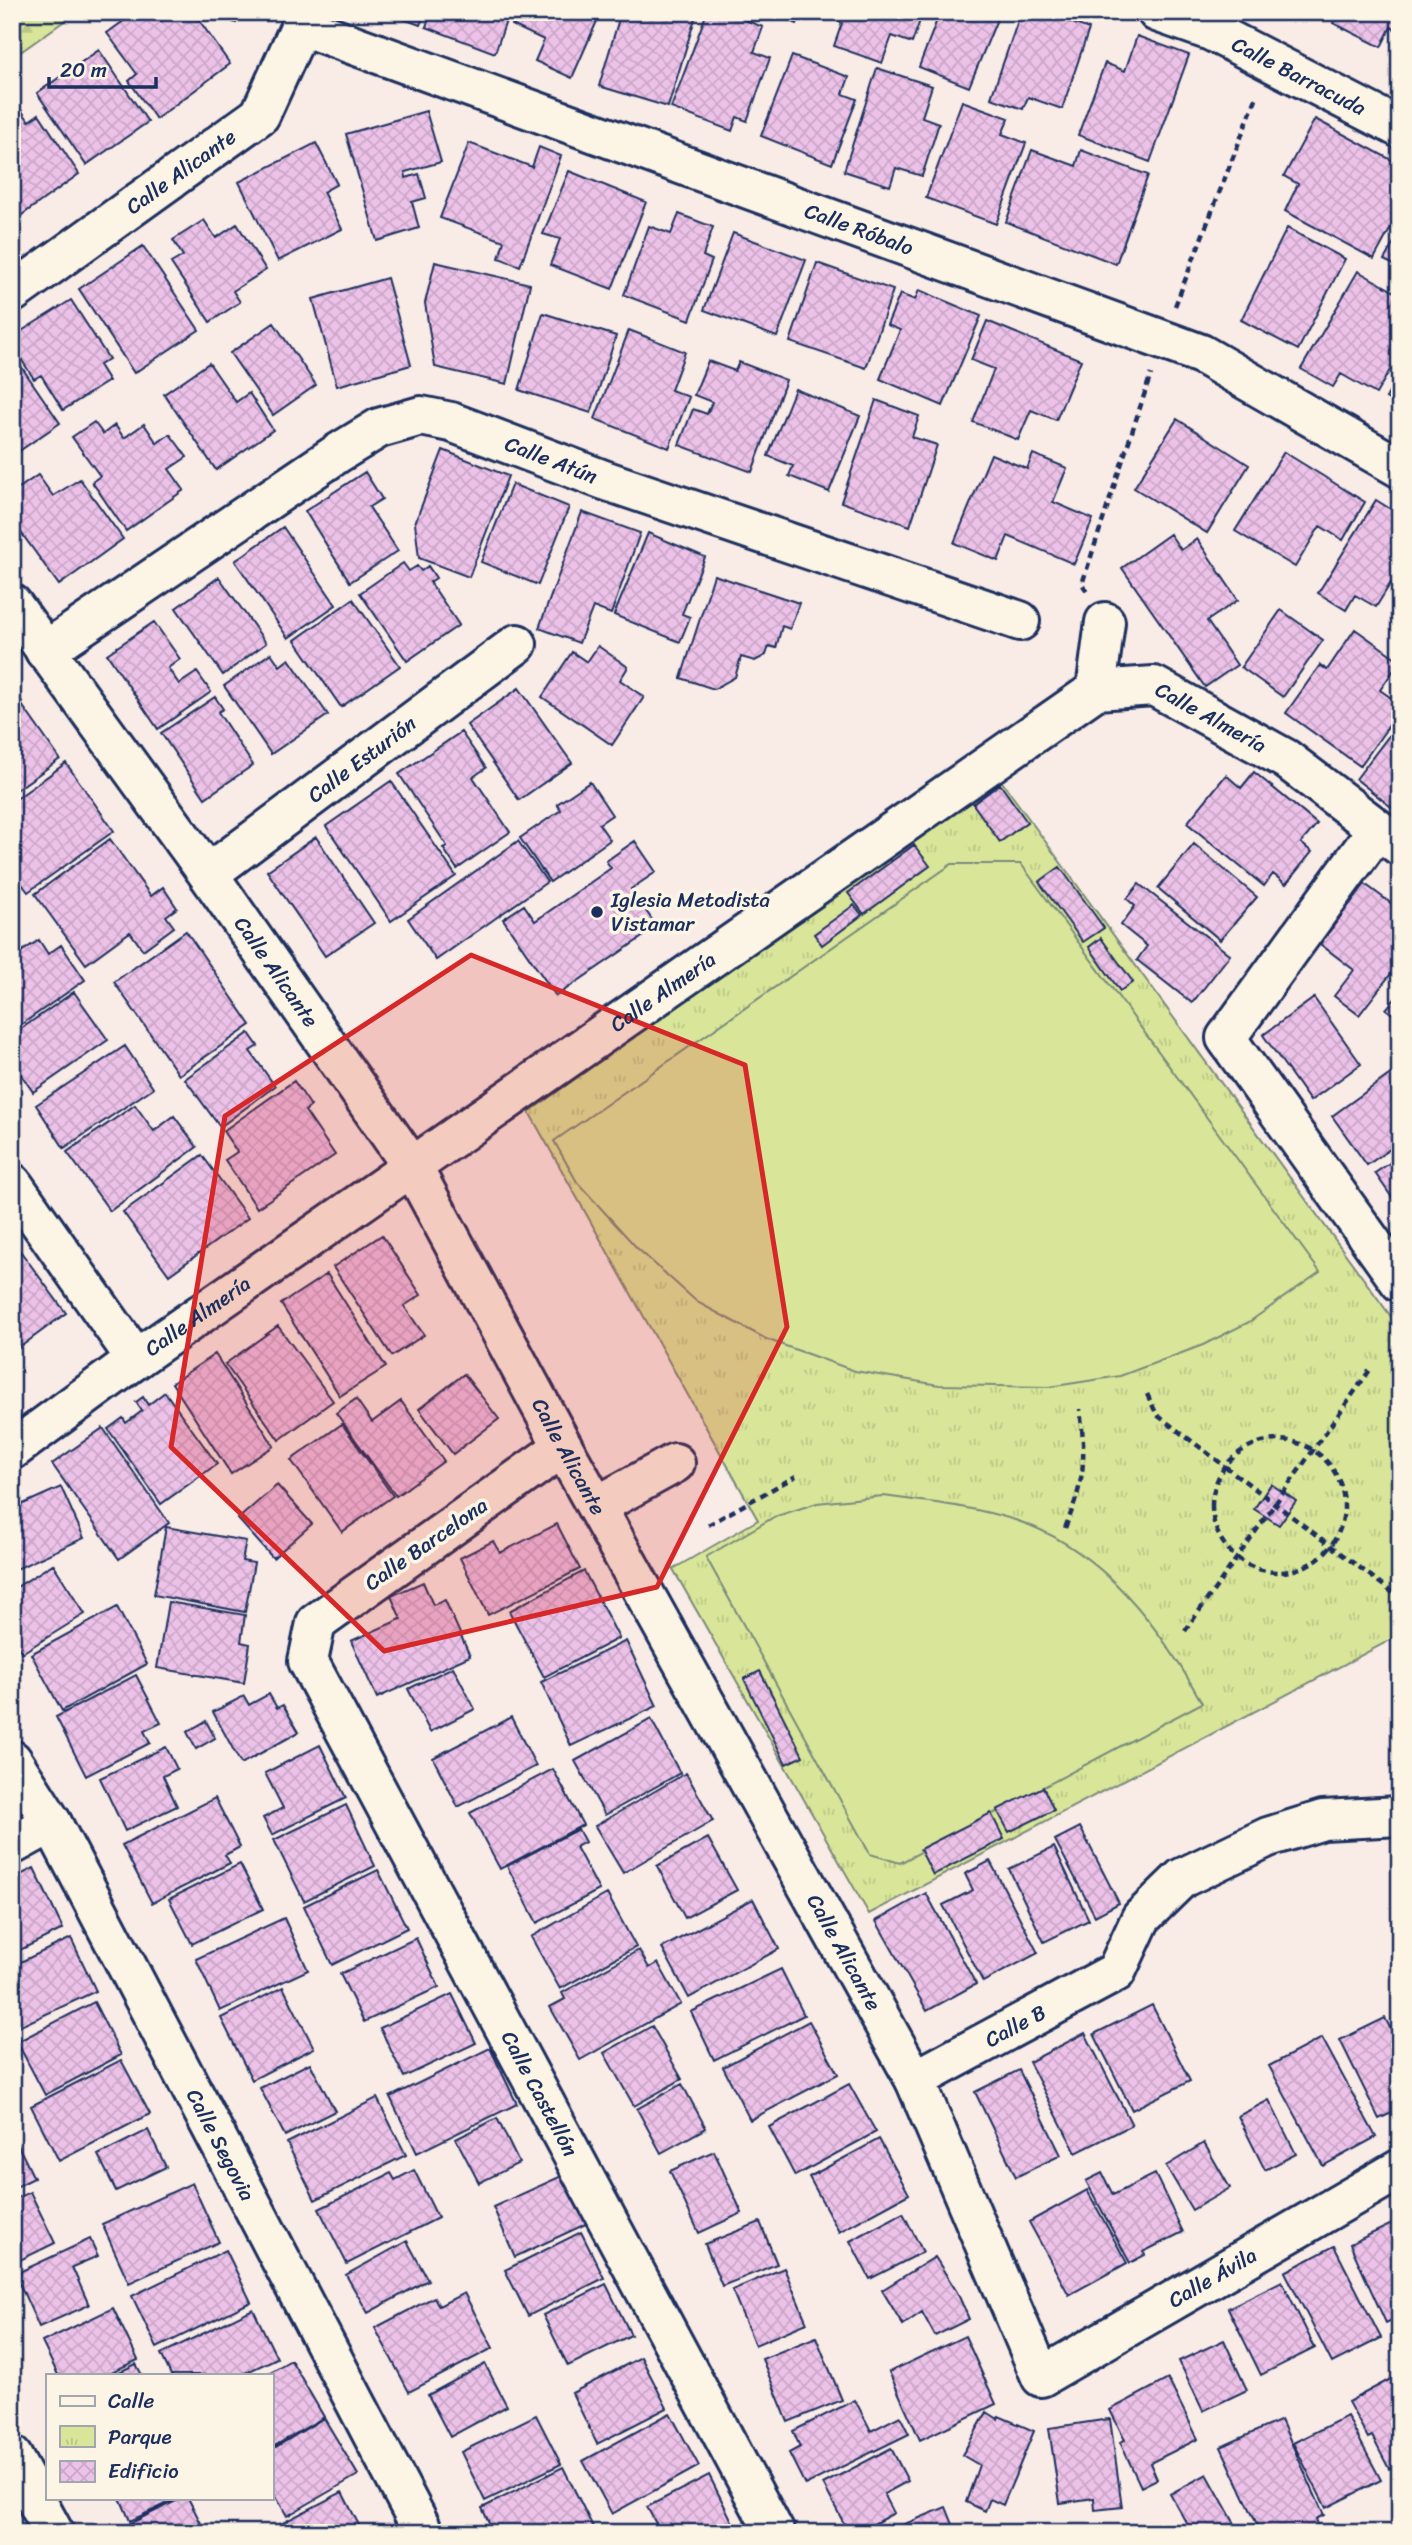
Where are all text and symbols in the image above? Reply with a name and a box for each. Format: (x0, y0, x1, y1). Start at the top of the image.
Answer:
street label: Calle Barracuda (1225, 26, 1373, 127)
scale bar (49, 46, 156, 90)
text: 20 m (60, 51, 107, 89)
street label: Calle Alicante (117, 119, 245, 225)
street label: Calle Róbalo (799, 192, 919, 267)
street label: Calle Atún (499, 425, 603, 495)
street label: Calle Almería (1148, 671, 1274, 764)
street label: Calle Esturión (299, 706, 425, 813)
place label: Iglesia Metodista Vistamar (610, 881, 771, 943)
marker: Iglesia Metodista Vistamar (589, 904, 605, 920)
street label: Calle Alicante (224, 908, 329, 1036)
street label: Calle Almería (602, 941, 725, 1043)
street label: Calle Almería (136, 1265, 259, 1367)
street label: Calle Alicante (521, 1391, 617, 1523)
street label: Calle Barcelona (356, 1487, 496, 1601)
street label: Calle Alicante (796, 1887, 892, 2018)
street label: Calle B (978, 1994, 1053, 2058)
street label: Calle Castellón (490, 2024, 589, 2164)
street label: Calle Segovia (175, 2082, 266, 2208)
street label: Calle Ávila (1161, 2236, 1265, 2319)
legend (46, 2374, 273, 2500)
text: Calle (108, 2382, 155, 2420)
text: Parque (108, 2418, 172, 2456)
text: Edificio (108, 2452, 179, 2490)

